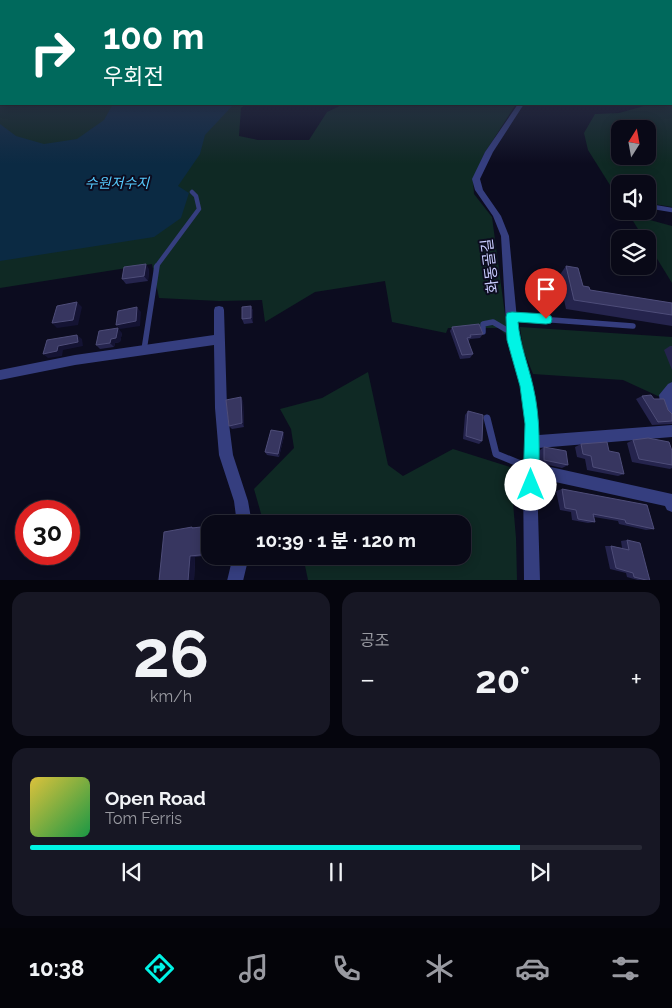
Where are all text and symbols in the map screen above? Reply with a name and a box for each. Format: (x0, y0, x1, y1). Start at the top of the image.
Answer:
text: 100 m (103, 16, 204, 57)
icon: right (20, 20, 85, 85)
text: 우회전 (103, 63, 164, 89)
north arrow (611, 120, 656, 165)
map controls (611, 120, 656, 275)
water label: 수원저수지 (85, 175, 150, 191)
button: sound (611, 175, 656, 220)
button: layers (611, 230, 656, 275)
street label: 화동골길 (478, 238, 502, 294)
pin (525, 268, 567, 319)
icon: arrive (532, 275, 560, 303)
position arrow (504, 458, 556, 510)
speed limit sign: 30 (15, 500, 80, 565)
text: 10:39 · 1 분 · 120 m (256, 529, 416, 551)
text: 26 (133, 616, 209, 692)
text: 공조 (360, 631, 389, 650)
text: 20° (475, 657, 530, 702)
text: − (360, 663, 375, 696)
text: + (630, 663, 642, 696)
text: km/h (150, 687, 192, 706)
text: Open Road (105, 787, 206, 809)
text: Tom Ferris (105, 809, 182, 828)
icon: previous (118, 858, 146, 886)
icon: pause (322, 858, 350, 886)
icon: next (526, 858, 554, 886)
icon: directions (142, 951, 177, 986)
icon: music (236, 951, 271, 986)
icon: phone (329, 951, 364, 986)
icon: climate (422, 951, 457, 986)
icon: car (515, 951, 550, 986)
icon: filters (608, 951, 643, 986)
text: 10:38 (29, 955, 84, 981)

